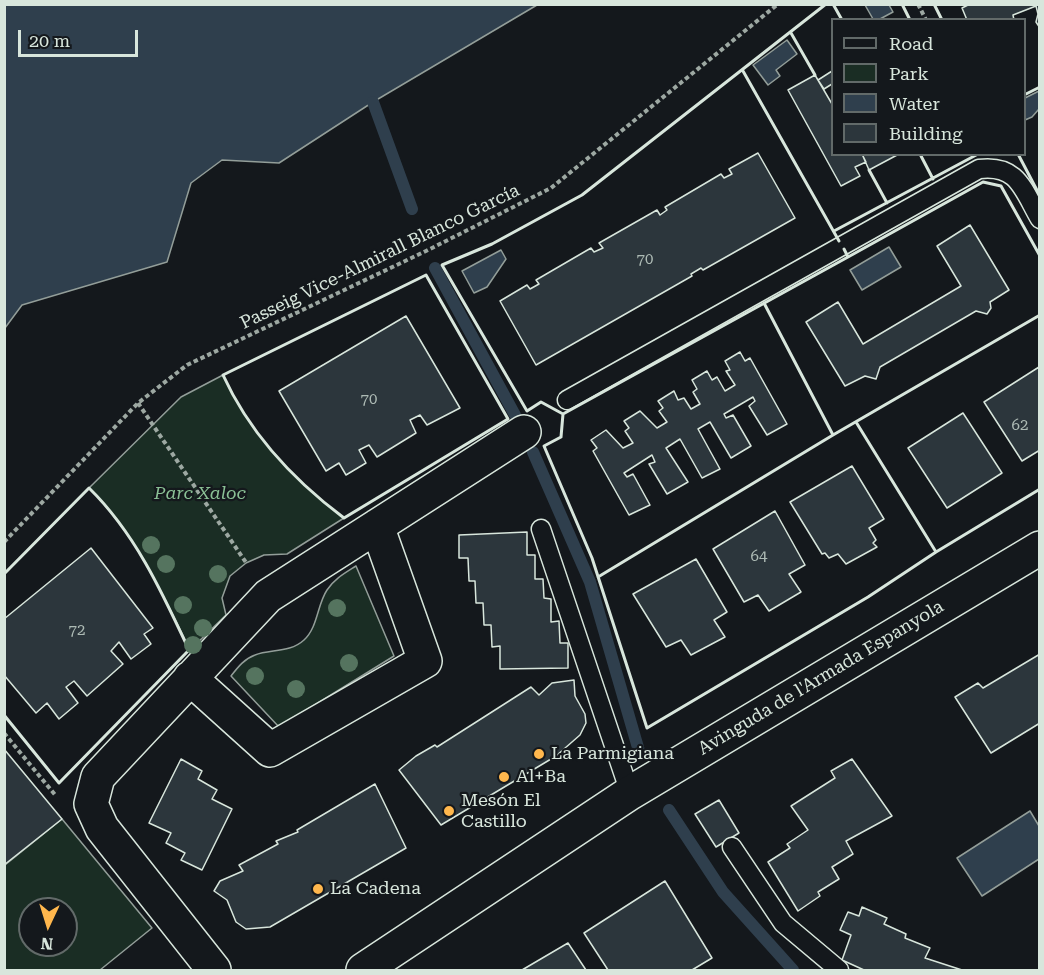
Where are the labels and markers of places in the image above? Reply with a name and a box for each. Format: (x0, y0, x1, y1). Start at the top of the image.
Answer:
place label: La Parmigiana (551, 743, 674, 765)
marker: La Parmigiana (532, 747, 546, 761)
place label: Al+Ba (516, 766, 566, 788)
marker: Al+Ba (497, 770, 511, 784)
place label: Mesón El Castillo (461, 790, 541, 832)
marker: Mesón El Castillo (442, 804, 456, 818)
place label: La Cadena (330, 878, 421, 900)
marker: La Cadena (311, 882, 325, 896)

